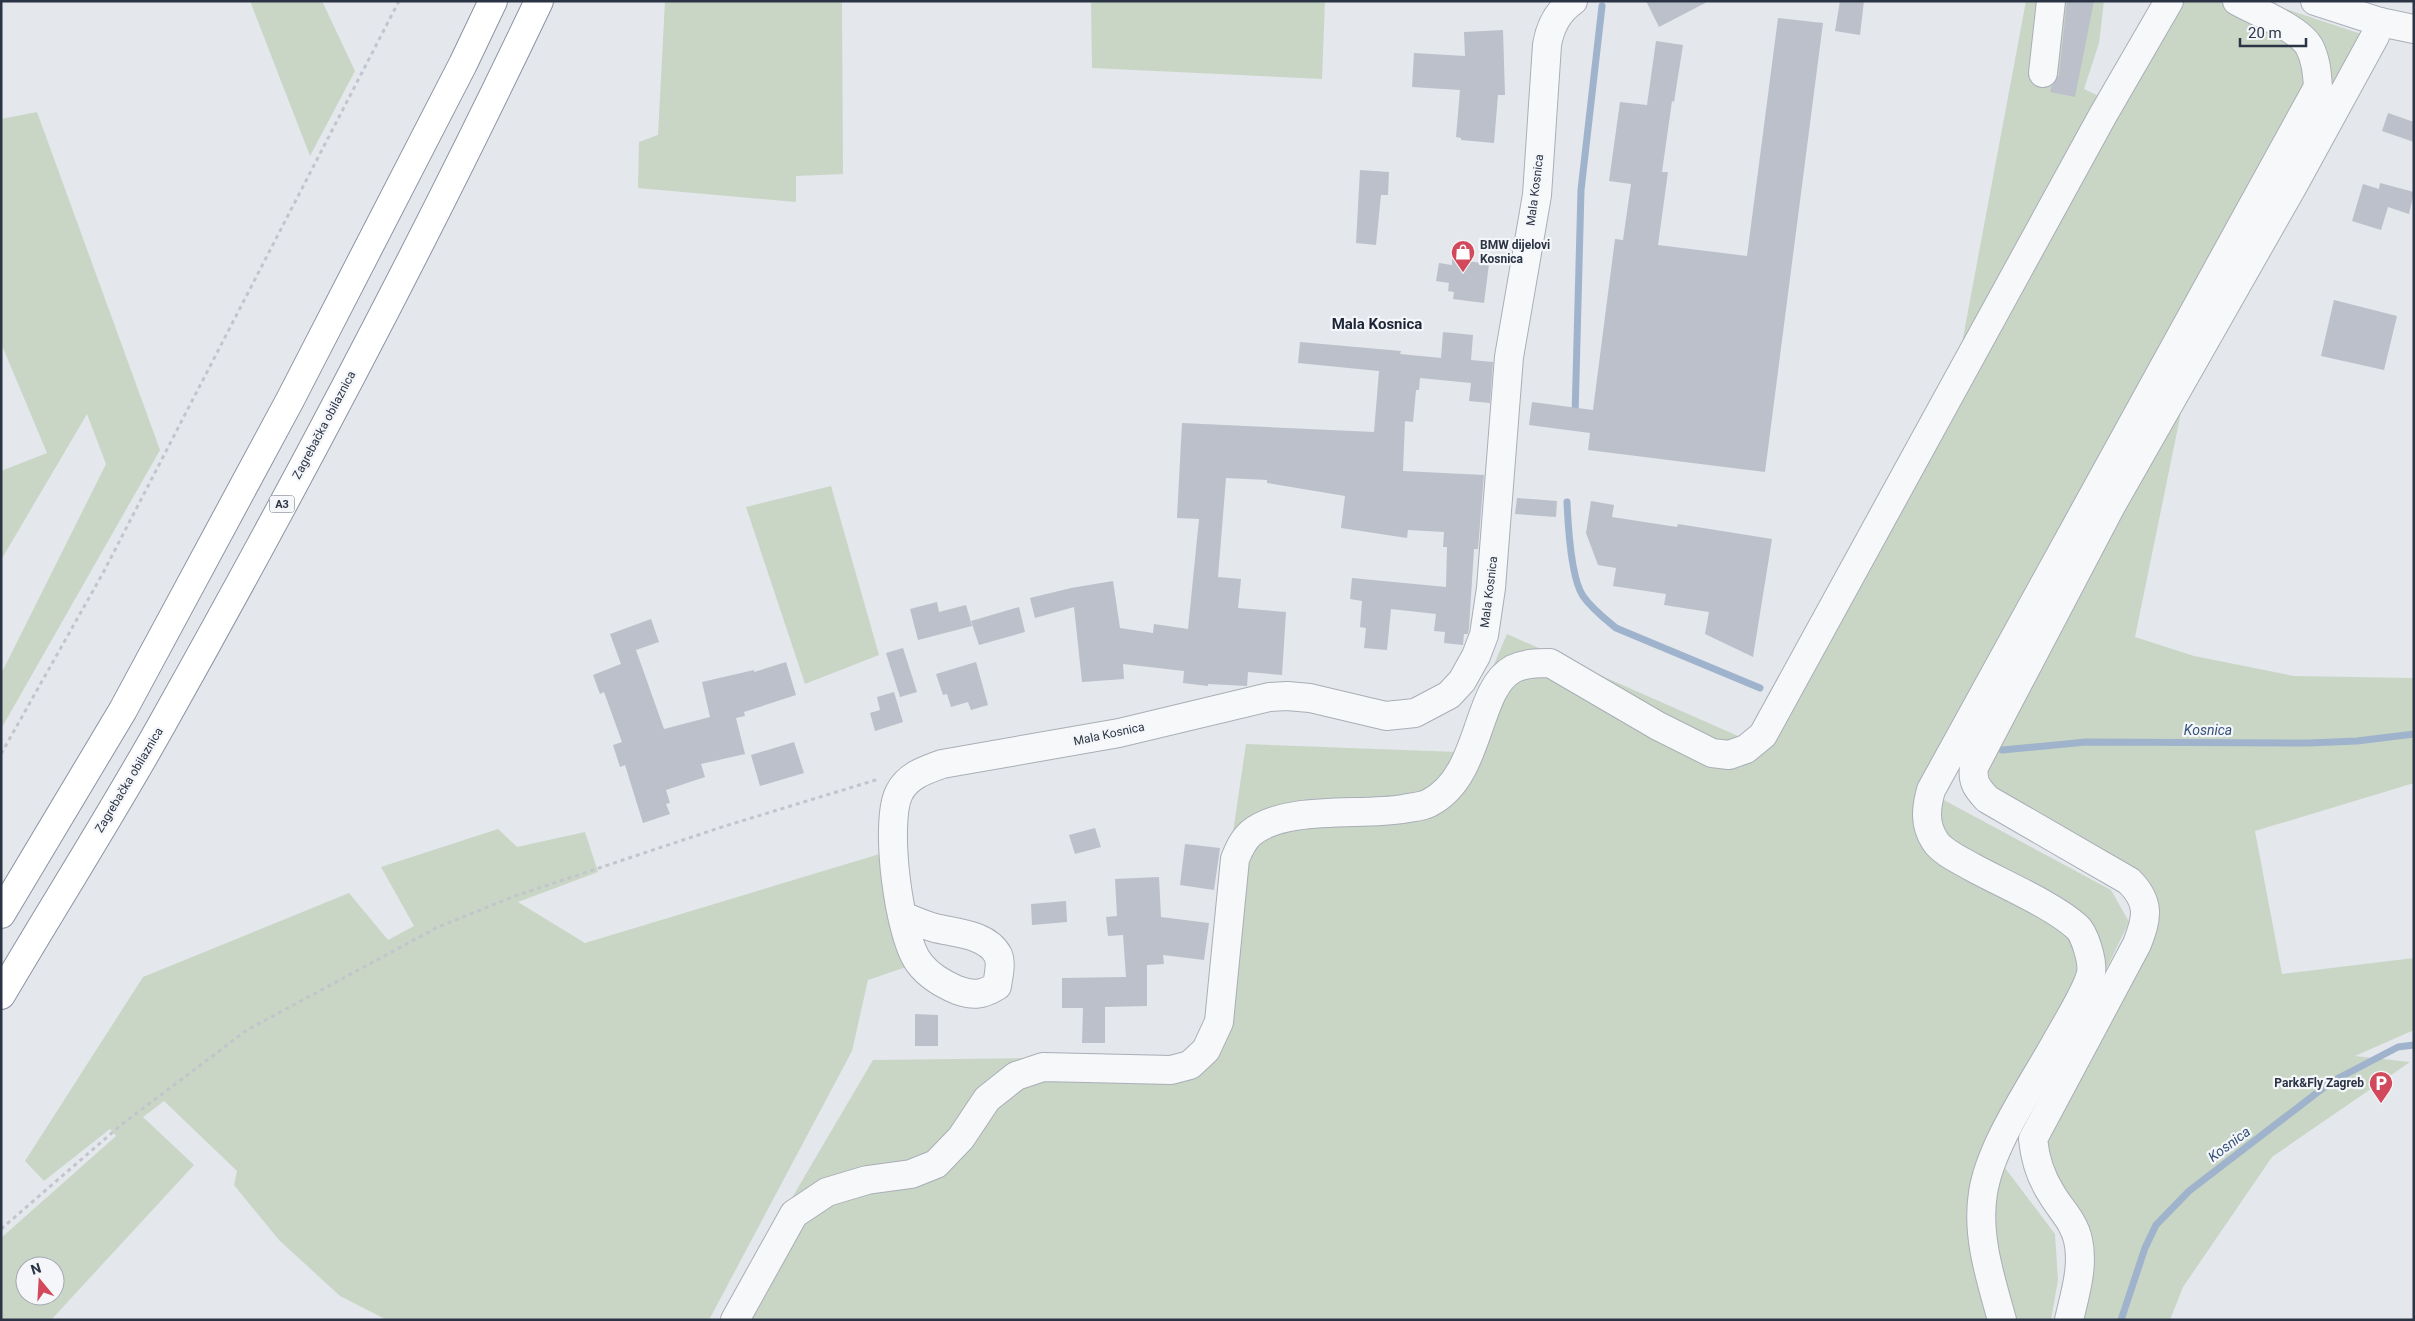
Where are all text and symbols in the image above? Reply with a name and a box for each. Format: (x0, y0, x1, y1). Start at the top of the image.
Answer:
scale bar (2240, 15, 2306, 47)
text: 20 m (2248, 24, 2282, 42)
street label: Mala Kosnica (1524, 153, 1546, 227)
place label: BMW dijelovi Kosnica (1480, 238, 1550, 266)
shop icon: BMW dijelovi Kosnica (1450, 239, 1476, 273)
district label: Mala Kosnica (1332, 315, 1422, 333)
street label: Zagrebačka obilaznica (290, 369, 358, 481)
road number: A3 (270, 496, 294, 512)
street label: Mala Kosnica (1478, 555, 1500, 629)
street label: Mala Kosnica (1072, 720, 1146, 748)
water label: Kosnica (2184, 722, 2232, 738)
street label: Zagrebačka obilaznica (92, 725, 166, 835)
parking icon: Park&Fly Zagreb (2368, 1070, 2394, 1104)
place label: Park&Fly Zagreb (2274, 1076, 2364, 1090)
water label: Kosnica (2205, 1123, 2253, 1165)
north arrow (15, 1256, 65, 1306)
text: N (29, 1259, 43, 1278)

